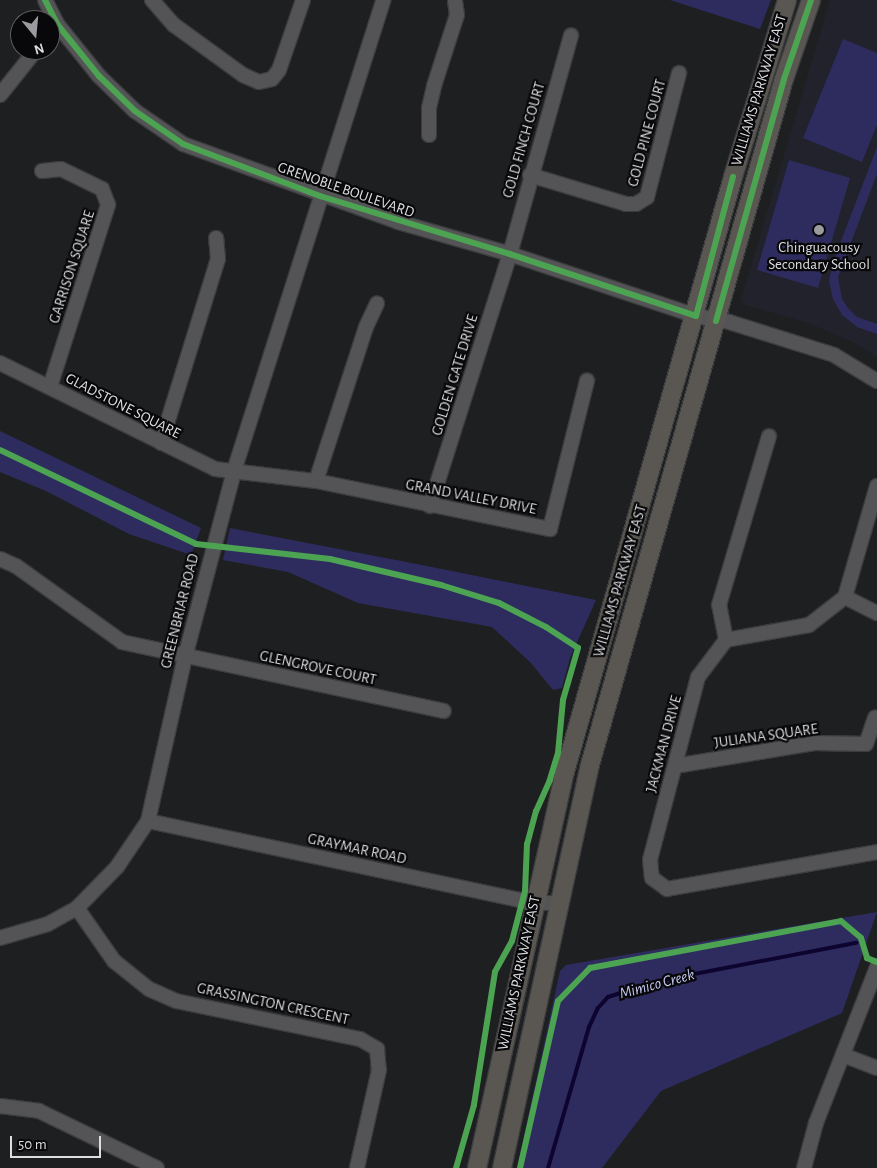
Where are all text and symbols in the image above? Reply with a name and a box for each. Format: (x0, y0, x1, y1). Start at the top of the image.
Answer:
north arrow (10, 10, 60, 60)
street label: WILLIAMS PARKWAY EAST (727, 12, 791, 168)
text: N (32, 40, 46, 57)
street label: GOLD PINE COURT (624, 77, 670, 189)
street label: GOLD FINCH COURT (499, 80, 549, 200)
street label: GRENOBLE BOULEVARD (275, 158, 417, 222)
street label: GARRISON SQUARE (45, 208, 99, 326)
marker: Chinguacousy Secondary School (813, 224, 825, 236)
place label: Chinguacousy Secondary School (768, 238, 870, 273)
street label: GOLDEN GATE DRIVE (428, 312, 482, 438)
street label: GLADSTONE SQUARE (62, 369, 184, 443)
street label: GRAND VALLEY DRIVE (404, 475, 538, 519)
street label: WILLIAMS PARKWAY EAST (590, 503, 650, 659)
street label: GREENBRIAR ROAD (157, 552, 203, 670)
street label: GLENGROVE COURT (258, 647, 378, 689)
street label: JACKMAN DRIVE (642, 693, 686, 795)
street label: JULIANA SQUARE (713, 720, 819, 752)
street label: GRAYMAR ROAD (306, 830, 408, 868)
street label: WILLIAMS PARKWAY EAST (494, 894, 544, 1052)
water label: Mimico Creek (617, 965, 697, 1003)
street label: GRASSINGTON CRESCENT (195, 979, 351, 1029)
scale bar (12, 1126, 104, 1158)
text: 50 m (18, 1137, 47, 1152)

